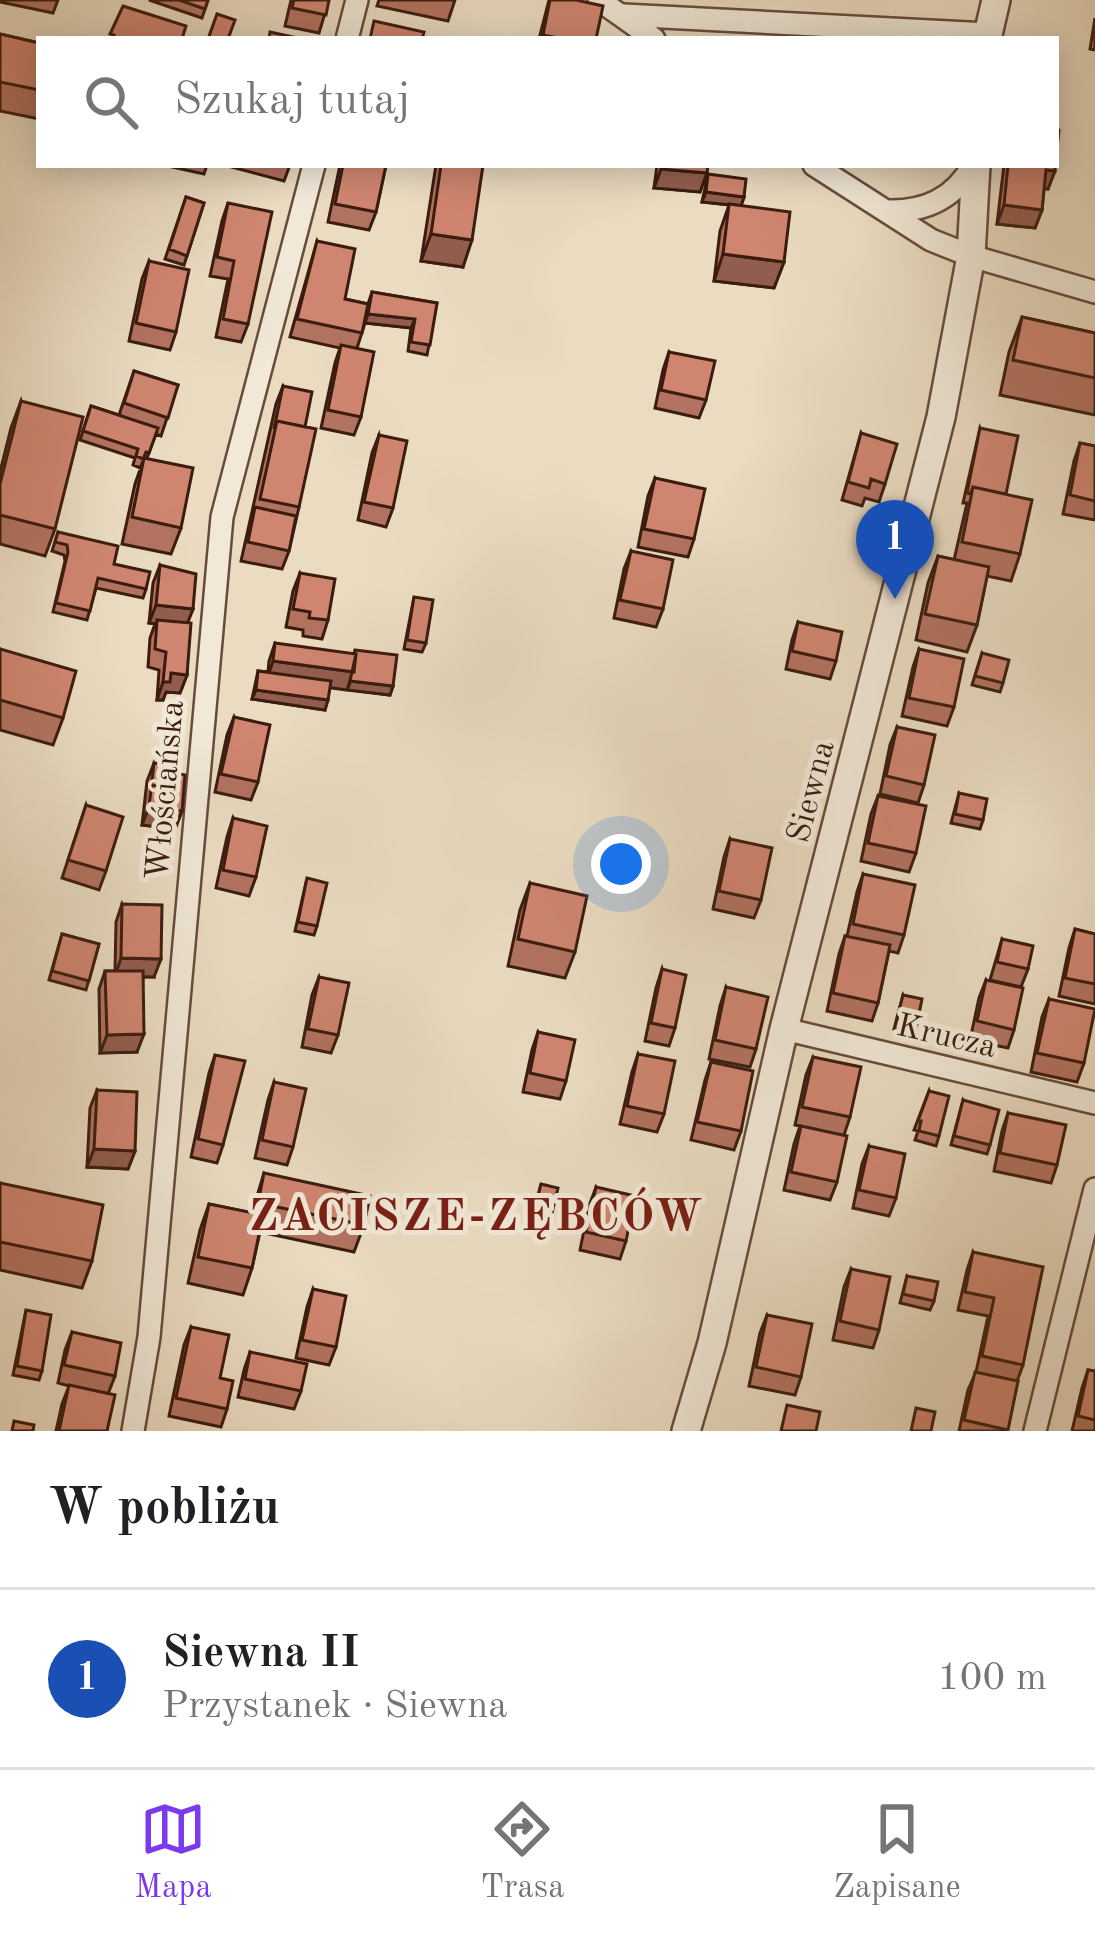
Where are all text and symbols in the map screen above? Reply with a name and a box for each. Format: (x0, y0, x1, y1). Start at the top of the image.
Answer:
search box (36, 36, 1059, 168)
icon: search (78, 69, 144, 135)
text: Szukaj tutaj (174, 79, 411, 124)
pin: 1 (856, 500, 934, 599)
street label: Włościańska (142, 699, 191, 882)
street label: Siewna (783, 737, 842, 847)
your location (591, 834, 651, 894)
street label: Krucza (893, 1010, 999, 1065)
district label: ZACISZE-ZĘBCÓW (249, 1187, 705, 1241)
text: W pobliżu (48, 1484, 280, 1535)
text: Siewna II (162, 1632, 359, 1677)
text: 1 (76, 1659, 98, 1698)
text: 100 m (937, 1659, 1047, 1698)
text: Przystanek · Siewna (162, 1687, 507, 1726)
tab: Mapa (134, 1796, 212, 1909)
tab: Trasa (480, 1796, 564, 1909)
tab: Zapisane (833, 1796, 961, 1909)

